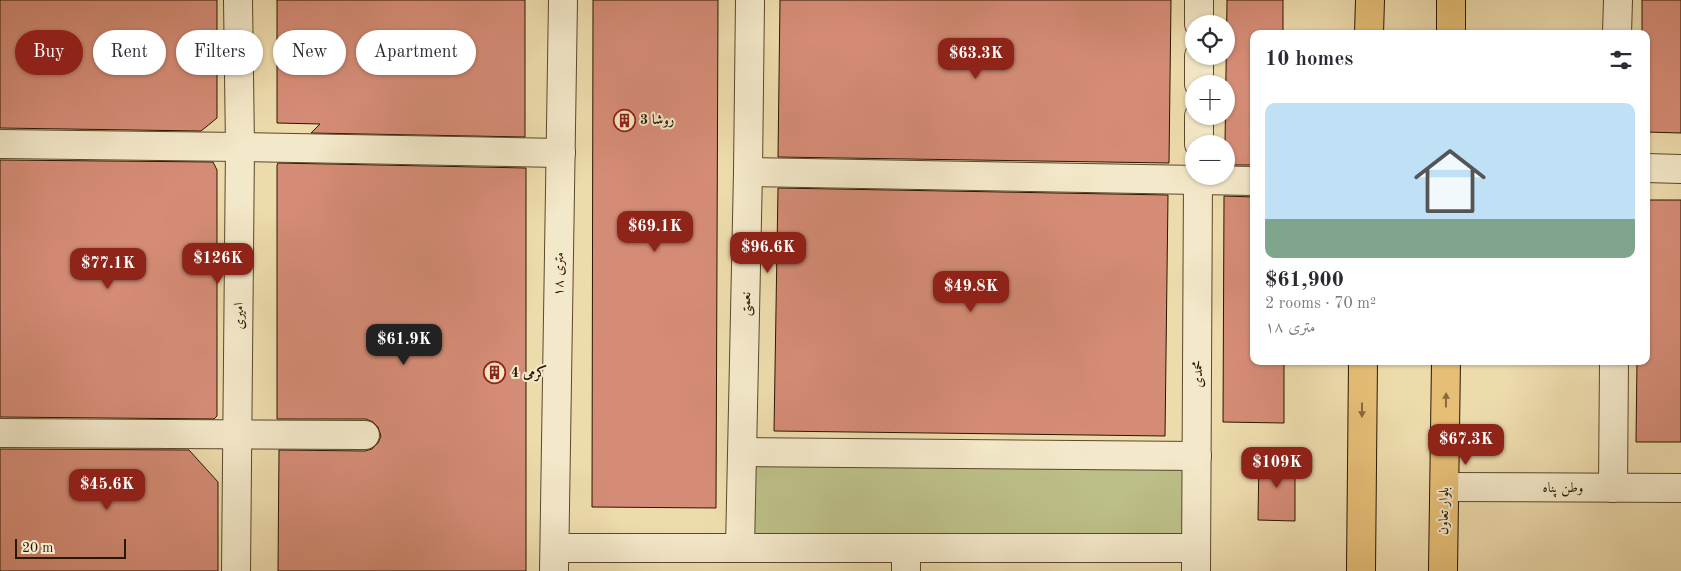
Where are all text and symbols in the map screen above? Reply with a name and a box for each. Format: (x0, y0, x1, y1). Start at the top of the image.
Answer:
map controls (1185, 15, 1235, 185)
button: locate (1185, 15, 1235, 65)
chip: Buy (15, 30, 83, 75)
chip: Rent (93, 30, 166, 75)
chip: Filters (176, 30, 263, 75)
chip: New (273, 30, 346, 75)
chip: Apartment (356, 30, 476, 75)
pin: $63.3K (935, 38, 1017, 80)
text: $63.3K (949, 46, 1003, 62)
icon: filters (1607, 46, 1635, 74)
text: 10 homes (1265, 49, 1353, 70)
button: + (1185, 75, 1235, 125)
building icon: روشا 3 (612, 108, 636, 132)
place label: روشا 3 (640, 113, 675, 128)
button: − (1185, 135, 1235, 185)
icon: home (1405, 136, 1495, 226)
pin: $69.1K (614, 210, 696, 253)
text: $69.1K (628, 219, 682, 235)
pin: $96.6K (727, 232, 809, 274)
text: $96.6K (741, 240, 795, 256)
pin: $126K (183, 242, 253, 285)
pin: $77.1K (67, 248, 149, 290)
text: $126K (193, 251, 243, 267)
street label: ۱۸ متری (552, 252, 567, 296)
text: $77.1K (81, 256, 135, 272)
pin: $49.8K (930, 270, 1012, 313)
text: $61,900 (1265, 270, 1344, 291)
text: $49.8K (944, 279, 998, 295)
street label: نعمتی (739, 291, 755, 316)
text: 2 rooms · 70 m² (1265, 296, 1376, 312)
street label: امیری (232, 303, 247, 329)
text: ۱۸ متری (1265, 320, 1315, 336)
pin: $61.9K (363, 324, 445, 366)
text: $61.9K (377, 332, 431, 348)
street label: محمدی (1191, 360, 1206, 388)
building icon: کرمی 4 (483, 361, 507, 385)
place label: کرمی 4 (511, 365, 547, 382)
one-way arrow (1442, 392, 1450, 408)
one-way arrow (1358, 402, 1366, 418)
pin: $67.3K (1425, 424, 1507, 466)
text: $67.3K (1439, 432, 1493, 448)
pin: $109K (1242, 446, 1312, 489)
text: $109K (1252, 455, 1302, 471)
pin: $45.6K (66, 468, 148, 511)
text: $45.6K (80, 477, 134, 493)
street label: وطن پناه (1543, 481, 1583, 498)
street label: بلوار تعاون (1437, 487, 1452, 535)
scale bar (15, 536, 126, 559)
text: 20 m (22, 541, 53, 555)

